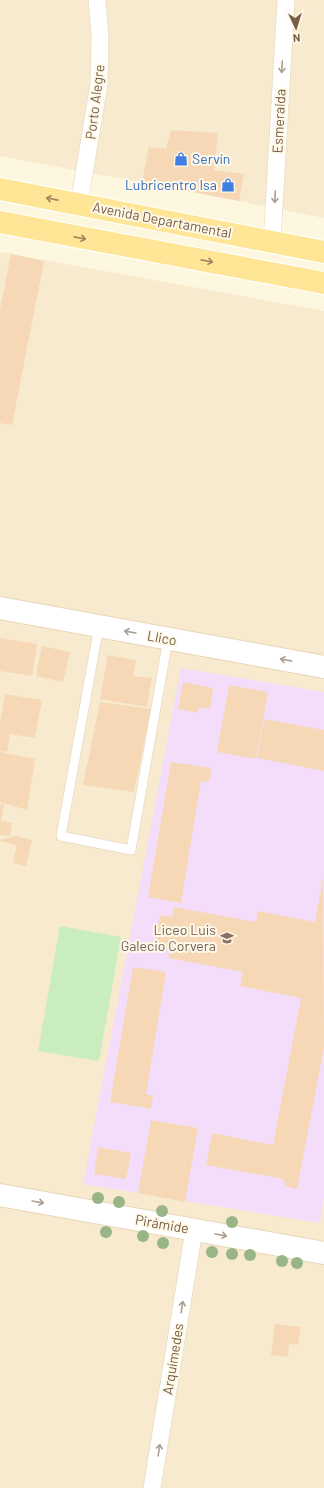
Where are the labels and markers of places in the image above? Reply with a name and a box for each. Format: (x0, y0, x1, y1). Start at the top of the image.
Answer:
place label: Servín (192, 150, 230, 167)
shop icon: Servín (173, 151, 189, 167)
place label: Lubricentro Isa (125, 176, 217, 193)
shop icon: Lubricentro Isa (220, 177, 236, 193)
place label: Liceo Luis Galecio Corvera (121, 921, 216, 954)
school or university icon: Liceo Luis Galecio Corvera (219, 930, 235, 946)

